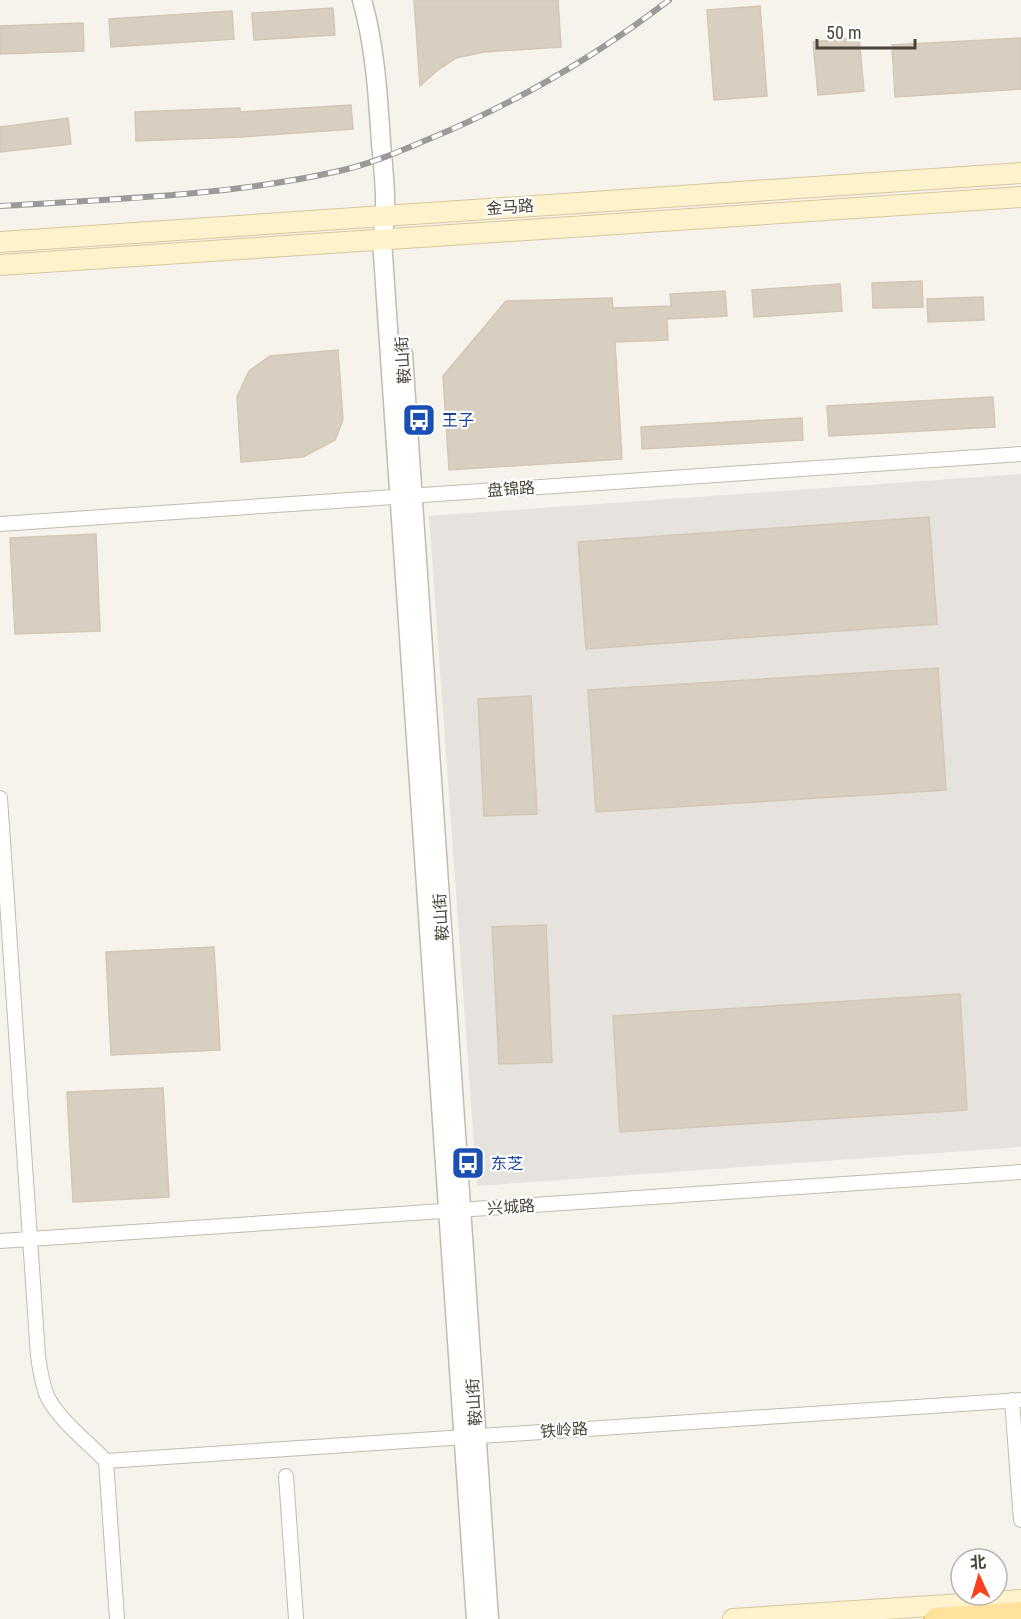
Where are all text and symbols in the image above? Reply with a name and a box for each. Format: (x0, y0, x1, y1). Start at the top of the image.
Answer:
scale bar (817, 12, 914, 50)
text: 50 m (826, 22, 861, 43)
street label: 金马路 (485, 196, 535, 218)
street label: 鞍山街 (392, 335, 414, 385)
bus stop icon: 王子 (401, 402, 437, 438)
place label: 王子 (442, 411, 474, 430)
street label: 盘锦路 (486, 478, 536, 500)
street label: 鞍山街 (430, 892, 452, 942)
bus stop icon: 东芝 (450, 1145, 486, 1181)
place label: 东芝 (491, 1154, 523, 1173)
street label: 兴城路 (486, 1196, 536, 1218)
street label: 鞍山街 (463, 1377, 485, 1427)
street label: 铁岭路 (539, 1419, 589, 1441)
north arrow (949, 1547, 1009, 1607)
text: 北 (969, 1552, 987, 1573)

